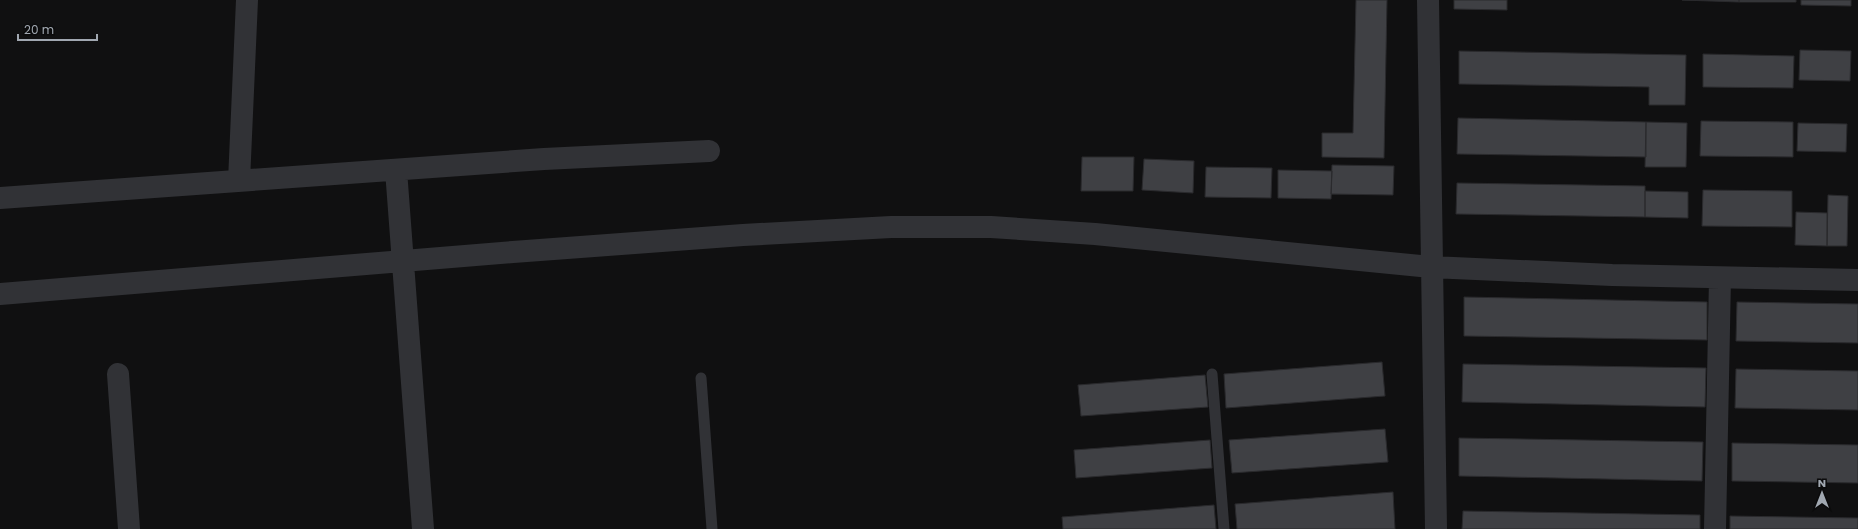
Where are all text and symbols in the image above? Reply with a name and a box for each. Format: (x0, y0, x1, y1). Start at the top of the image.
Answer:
scale bar (18, 16, 97, 42)
text: 20 m (24, 21, 54, 38)
north arrow (1802, 473, 1842, 513)
text: N (1818, 475, 1826, 491)

